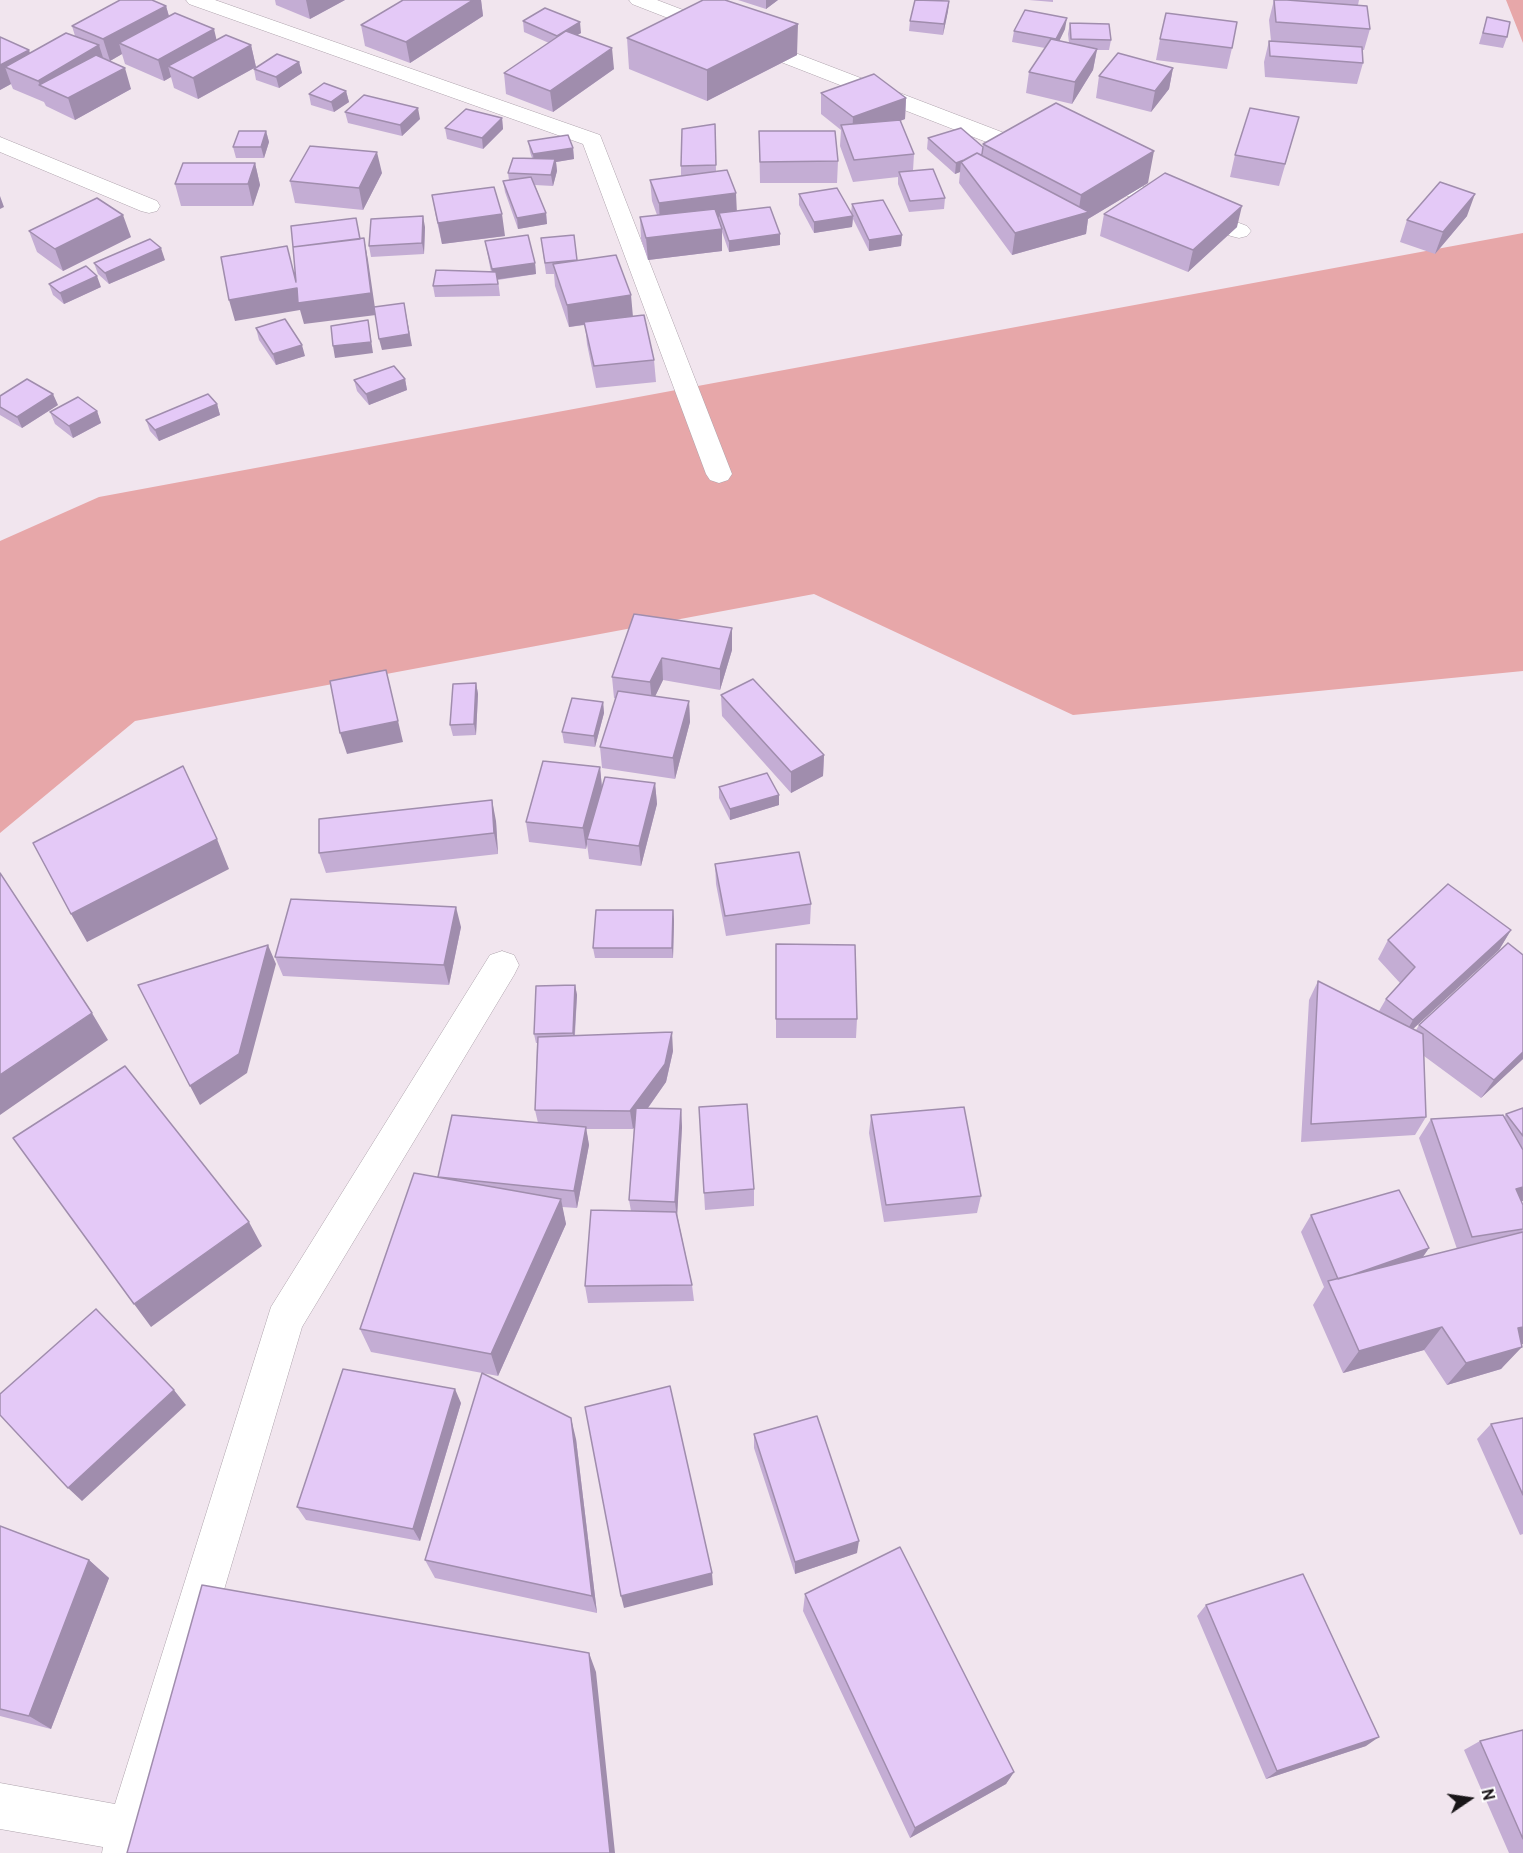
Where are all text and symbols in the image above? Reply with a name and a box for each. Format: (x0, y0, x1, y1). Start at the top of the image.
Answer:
north arrow (1439, 1769, 1499, 1829)
text: N (1476, 1787, 1498, 1803)

